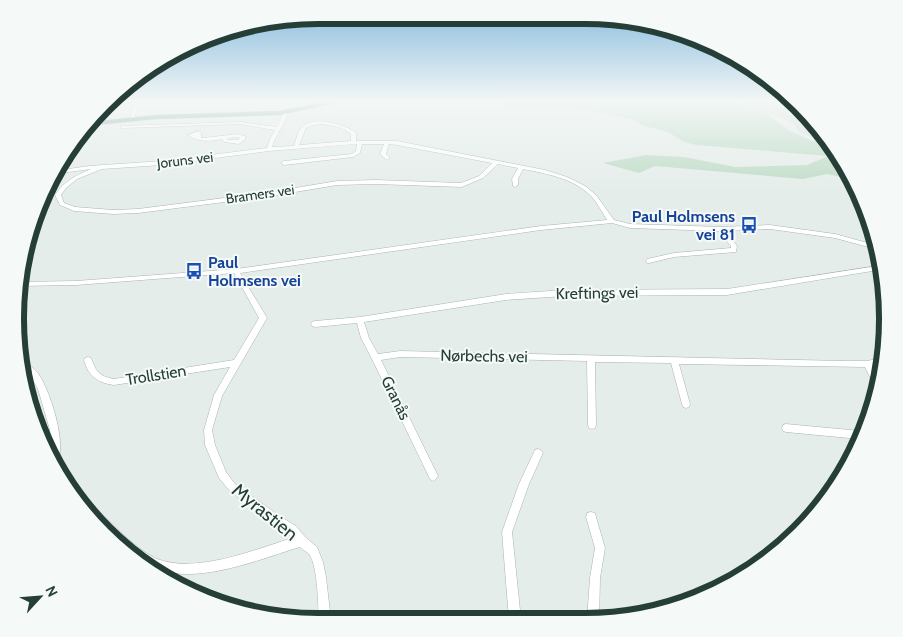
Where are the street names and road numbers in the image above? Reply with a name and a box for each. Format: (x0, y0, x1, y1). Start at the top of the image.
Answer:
street label: Joruns vei (155, 148, 214, 172)
street label: Bramers vei (225, 180, 295, 208)
street label: Kreftings vei (556, 283, 638, 303)
street label: Nørbechs vei (440, 346, 528, 366)
street label: Trollstien (124, 361, 188, 389)
street label: Granås (377, 373, 415, 423)
street label: Myrastien (227, 478, 303, 546)

